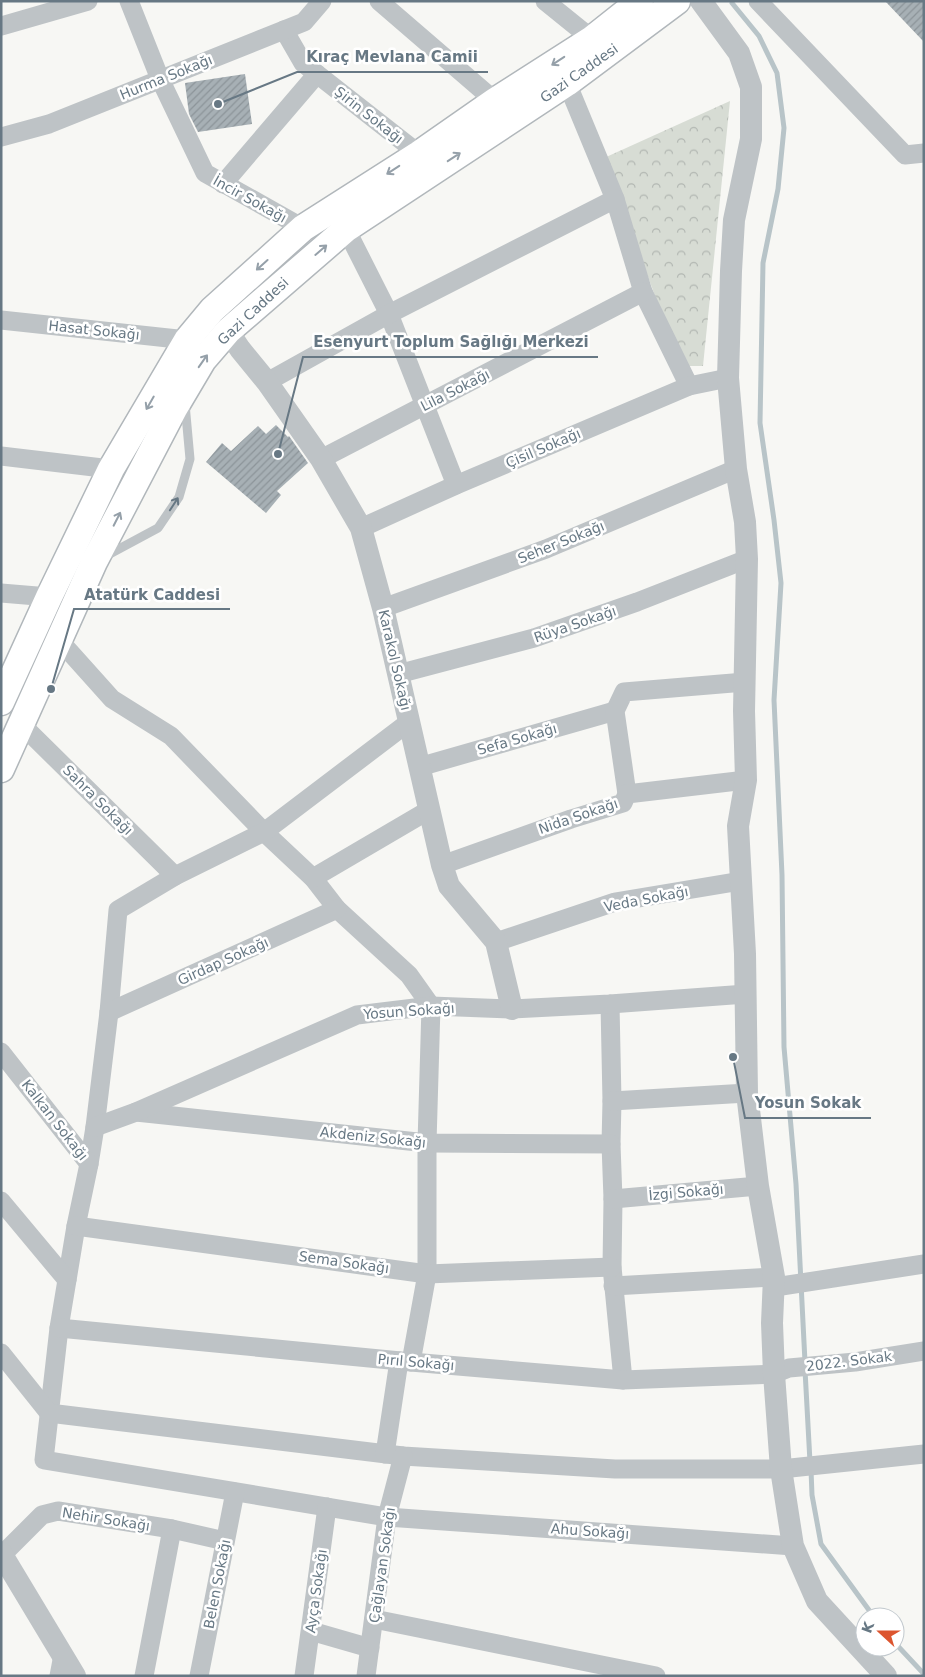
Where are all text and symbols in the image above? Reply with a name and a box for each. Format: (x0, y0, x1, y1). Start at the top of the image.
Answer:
street label: Gazi Caddesi (537, 40, 621, 106)
callout: Kıraç Mevlana Camii (297, 42, 488, 72)
text: Kıraç Mevlana Camii (306, 48, 478, 66)
street label: Hurma Sokağı (117, 51, 215, 103)
one-way arrow (551, 56, 565, 66)
street label: Şirin Sokağı (332, 83, 406, 147)
one-way arrow (447, 152, 461, 162)
one-way arrow (387, 166, 401, 176)
street label: İncir Sokağı (210, 171, 290, 226)
one-way arrow (315, 244, 328, 255)
one-way arrow (255, 259, 268, 271)
street label: Gazi Caddesi (214, 274, 292, 348)
street label: Hasat Sokağı (48, 317, 140, 343)
callout: Esenyurt Toplum Sağlığı Merkezi (303, 327, 598, 357)
text: Esenyurt Toplum Sağlığı Merkezi (313, 333, 589, 351)
one-way arrow (198, 354, 208, 368)
street label: Lila Sokağı (418, 366, 492, 414)
one-way arrow (144, 396, 154, 410)
street label: Çisil Sokağı (503, 425, 583, 471)
one-way arrow (169, 497, 179, 511)
one-way arrow (112, 511, 122, 526)
street label: Seher Sokağı (515, 517, 607, 567)
callout: Atatürk Caddesi (74, 579, 230, 609)
text: Atatürk Caddesi (84, 586, 220, 604)
street label: Rüya Sokağı (532, 602, 618, 646)
street label: Karakol Sokağı (376, 608, 414, 712)
street label: Sefa Sokağı (475, 720, 559, 758)
street label: Sahra Sokağı (60, 762, 136, 838)
street label: Nida Sokağı (536, 795, 620, 837)
street label: Veda Sokağı (602, 883, 690, 915)
street label: Girdap Sokağı (175, 934, 271, 988)
street label: Yosun Sokağı (362, 1000, 455, 1022)
street label: Kalkan Sokağı (19, 1077, 91, 1163)
callout: Yosun Sokak (745, 1088, 871, 1118)
text: Yosun Sokak (754, 1094, 862, 1112)
street label: Akdeniz Sokağı (319, 1123, 427, 1151)
street label: İzgi Sokağı (648, 1180, 724, 1203)
street label: Sema Sokağı (298, 1248, 390, 1276)
street label: 2022. Sokak (805, 1348, 894, 1374)
street label: Pırıl Sokağı (377, 1351, 455, 1373)
street label: Nehir Sokağı (61, 1504, 151, 1534)
street label: Çağlayan Sokağı (366, 1506, 398, 1624)
street label: Ahu Sokağı (550, 1520, 630, 1542)
street label: Belen Sokağı (200, 1538, 234, 1630)
street label: Ayça Sokağı (302, 1548, 330, 1634)
north arrow (855, 1607, 905, 1657)
text: K (858, 1618, 878, 1635)

